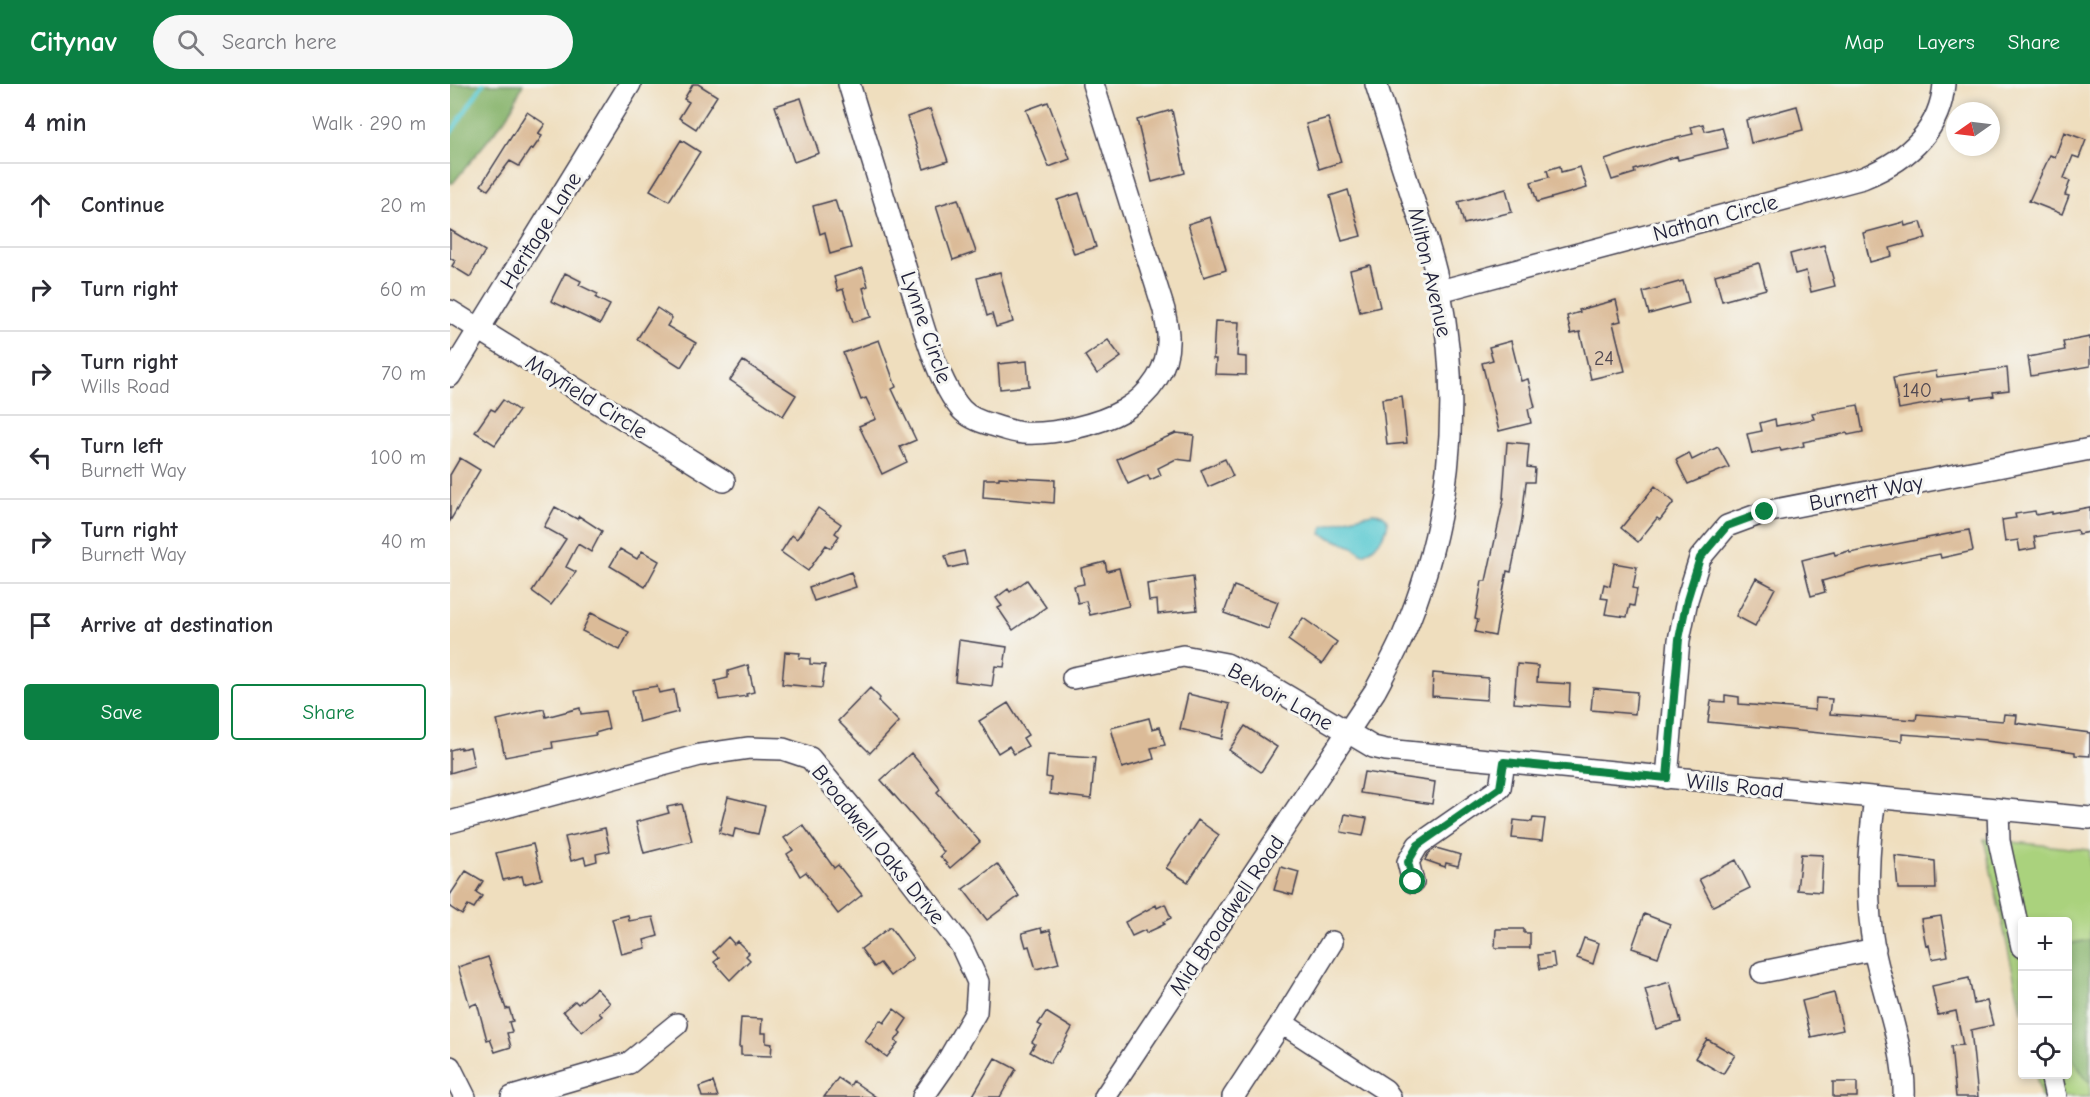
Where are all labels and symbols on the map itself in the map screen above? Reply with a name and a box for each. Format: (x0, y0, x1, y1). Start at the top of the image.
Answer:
north arrow (1946, 102, 2000, 156)
street label: Heritage Lane (495, 167, 587, 294)
street label: Nathan Circle (1650, 189, 1780, 247)
street label: Milton Avenue (1403, 205, 1458, 339)
street label: Lynne Circle (895, 268, 957, 387)
house number: 24 (1594, 347, 1614, 370)
street label: Mayfield Circle (521, 349, 652, 445)
house number: 140 (1902, 379, 1932, 402)
street label: Burnett Way (1807, 469, 1926, 517)
route end (1751, 498, 1777, 524)
street label: Belvoir Lane (1223, 657, 1338, 736)
street label: Broadwell Oaks Drive (806, 760, 950, 930)
street label: Wills Road (1685, 768, 1785, 804)
street label: Mid Broadwell Road (1164, 831, 1290, 1000)
route start (1399, 868, 1425, 894)

